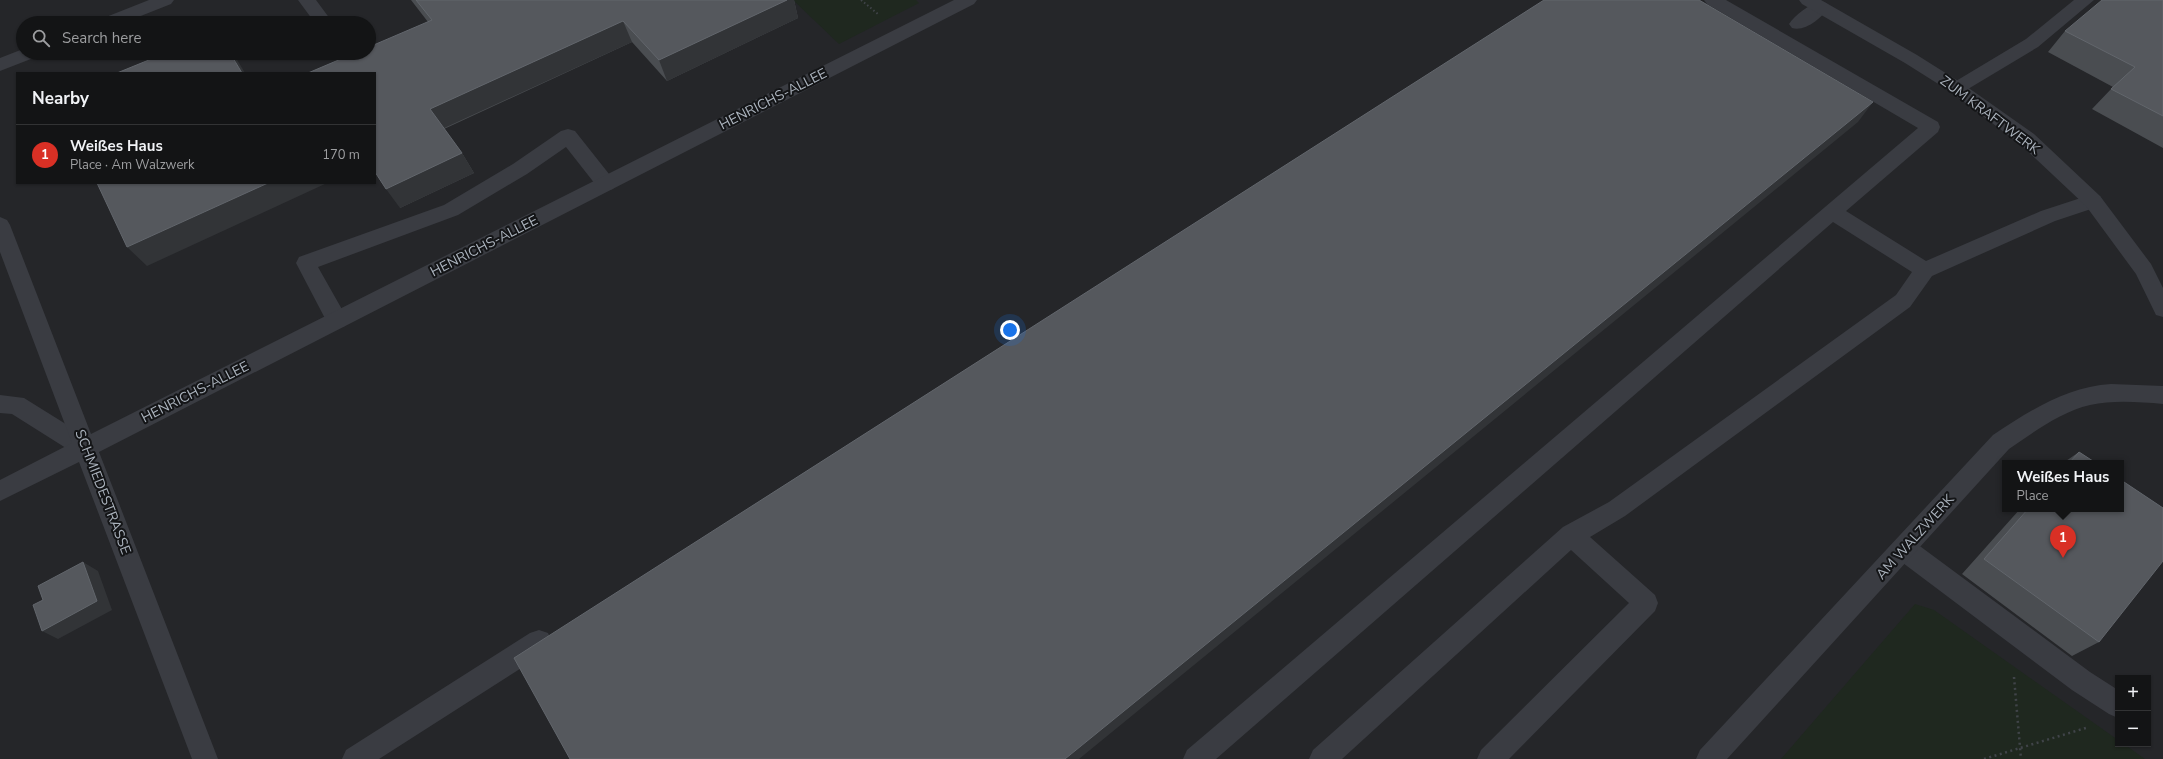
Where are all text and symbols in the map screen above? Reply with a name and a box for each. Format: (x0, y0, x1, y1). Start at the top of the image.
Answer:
search box (16, 16, 376, 60)
icon: search (30, 27, 52, 49)
text: Search here (62, 28, 142, 48)
street label: HENRICHS-ALLEE (716, 64, 830, 134)
street label: ZUM KRAFTWERK (1936, 71, 2044, 159)
text: Nearby (32, 87, 89, 110)
text: Weißes Haus (70, 136, 163, 156)
text: 1 (41, 146, 49, 164)
text: 170 m (322, 146, 360, 164)
text: Place · Am Walzwerk (70, 156, 195, 174)
street label: HENRICHS-ALLEE (427, 211, 541, 281)
your location (1000, 320, 1020, 340)
street label: HENRICHS-ALLEE (138, 357, 252, 427)
street label: SCHMIEDESTRASSE (70, 427, 136, 557)
popup (2002, 460, 2124, 512)
text: Weißes Haus (2017, 467, 2109, 487)
text: Place (2017, 487, 2048, 505)
street label: AM WALZWERK (1872, 490, 1958, 584)
pin: 1 (2050, 525, 2076, 558)
map controls (2115, 675, 2151, 747)
button: + (2115, 675, 2151, 711)
button: − (2115, 711, 2151, 747)

